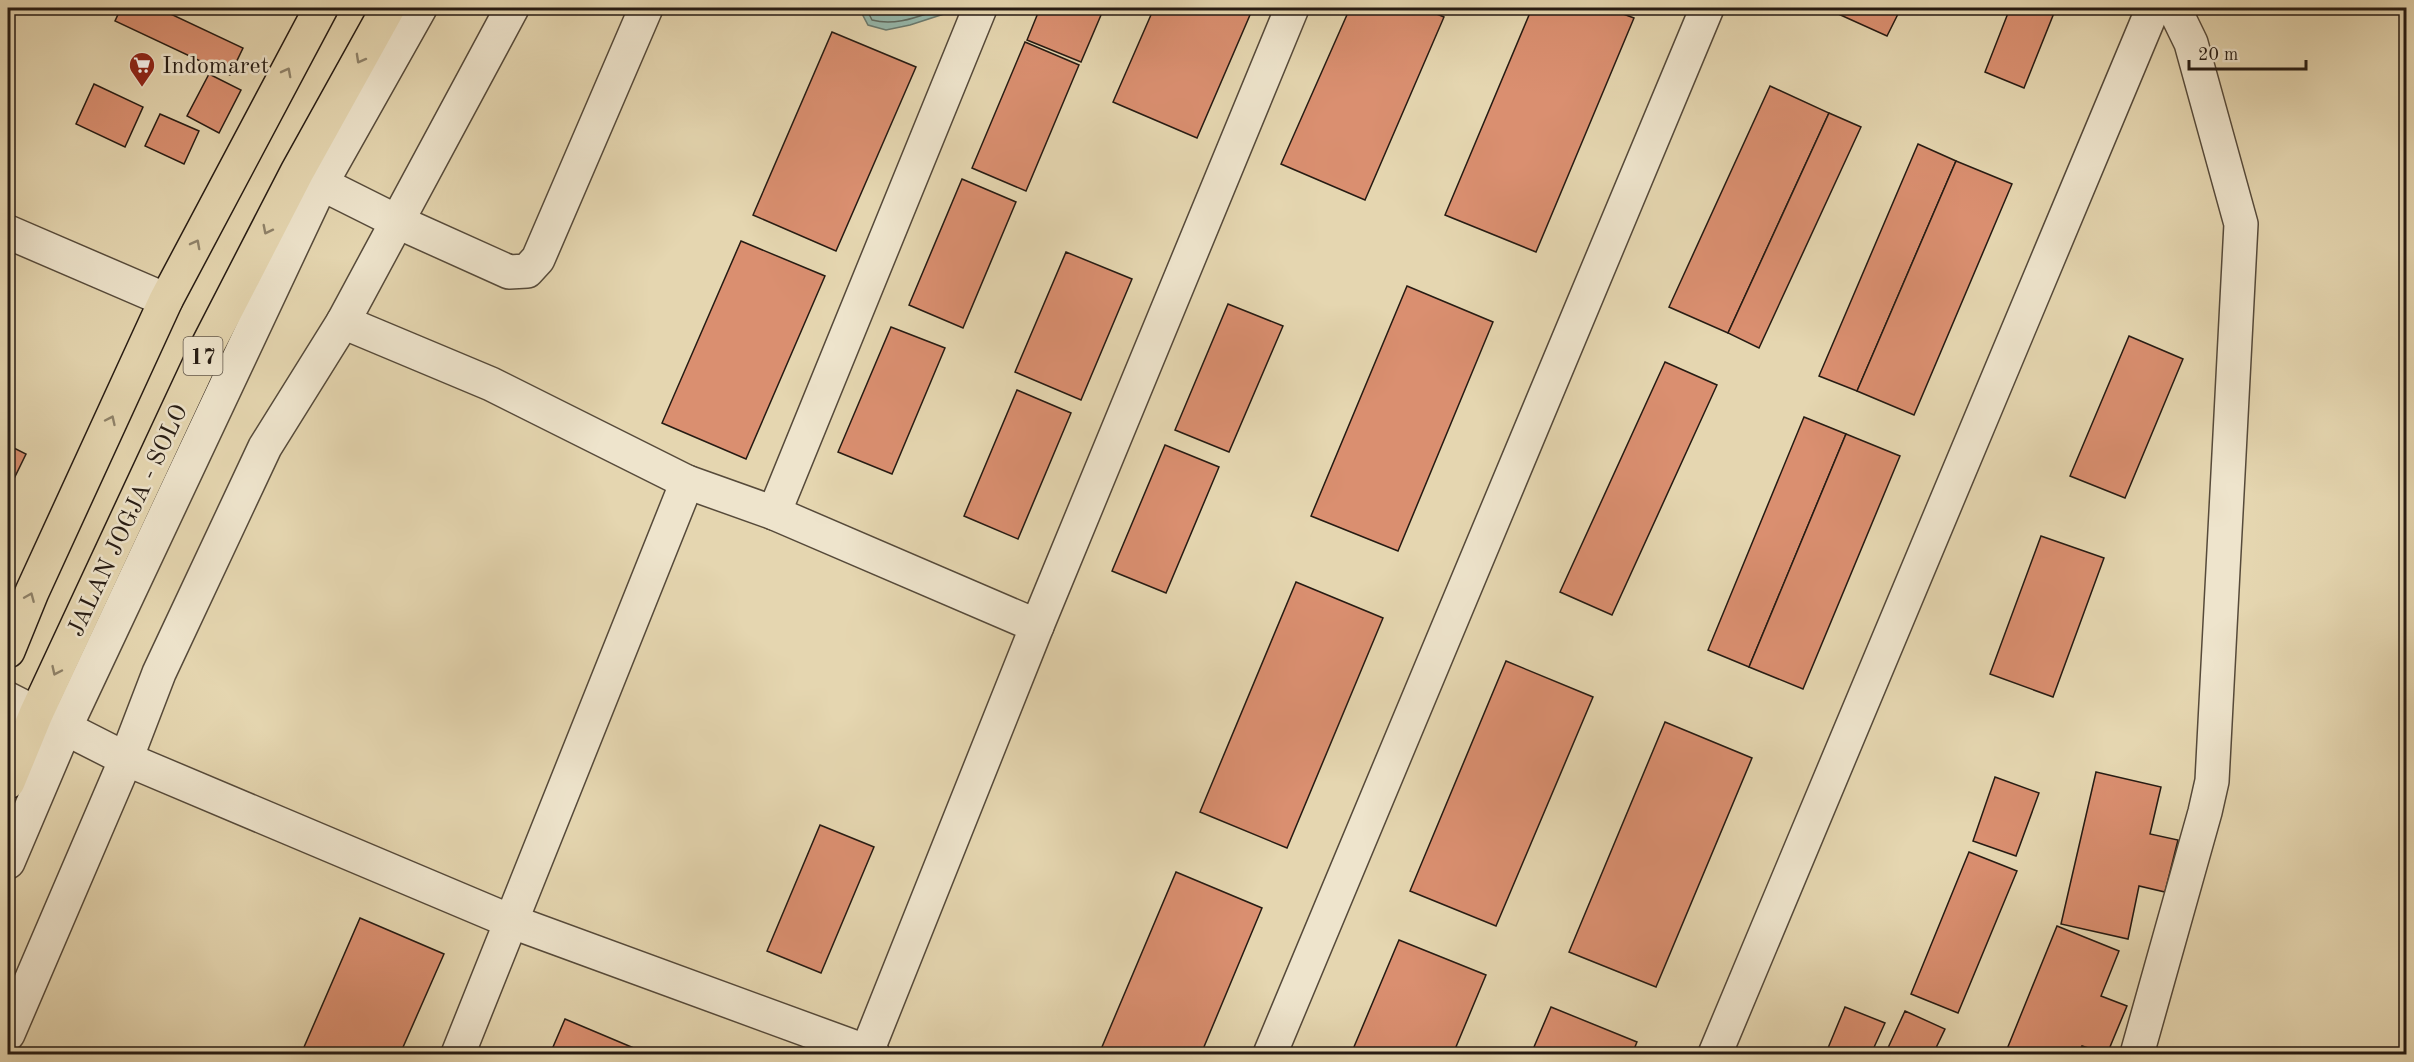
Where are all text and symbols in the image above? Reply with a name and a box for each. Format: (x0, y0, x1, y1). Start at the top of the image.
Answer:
scale bar (2189, 33, 2306, 71)
text: 20 m (2198, 46, 2238, 64)
supermarket icon: Indomaret (127, 50, 157, 88)
one-way arrow (356, 53, 367, 63)
place label: Indomaret (162, 55, 269, 79)
one-way arrow (280, 67, 291, 78)
one-way arrow (263, 224, 274, 235)
one-way arrow (189, 240, 200, 250)
road number: 17 (184, 337, 222, 375)
street label: JALAN JOGJA - SOLO (64, 401, 193, 641)
one-way arrow (104, 415, 116, 426)
one-way arrow (23, 592, 35, 603)
one-way arrow (52, 665, 64, 676)

